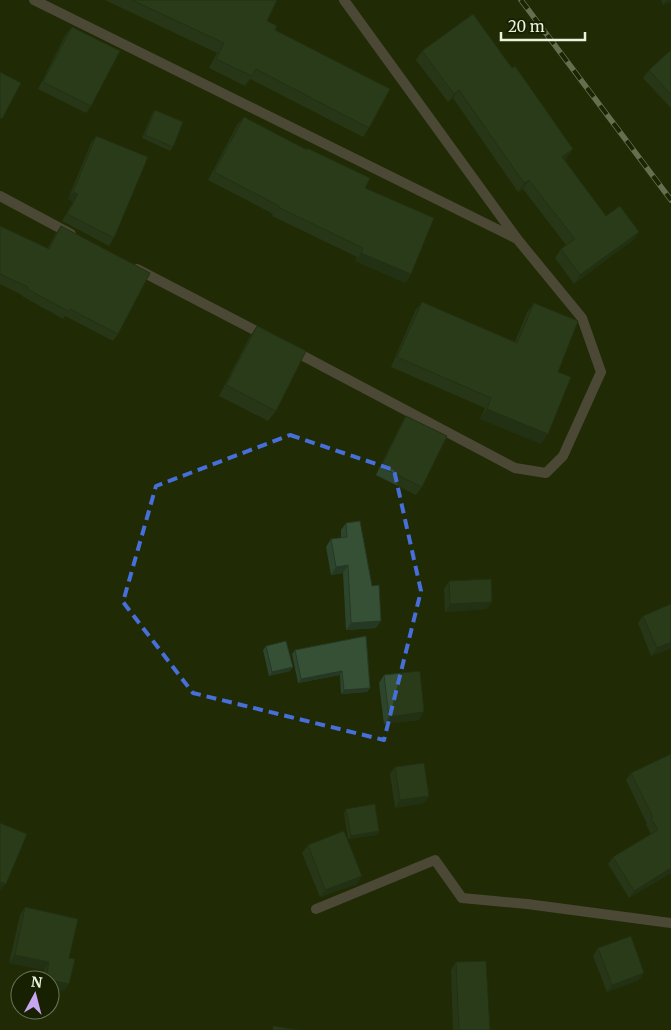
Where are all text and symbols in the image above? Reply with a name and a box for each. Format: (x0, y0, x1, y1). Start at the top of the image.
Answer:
scale bar (501, 10, 585, 42)
text: 20 m (508, 17, 545, 36)
north arrow (10, 970, 60, 1020)
text: N (30, 972, 43, 992)

